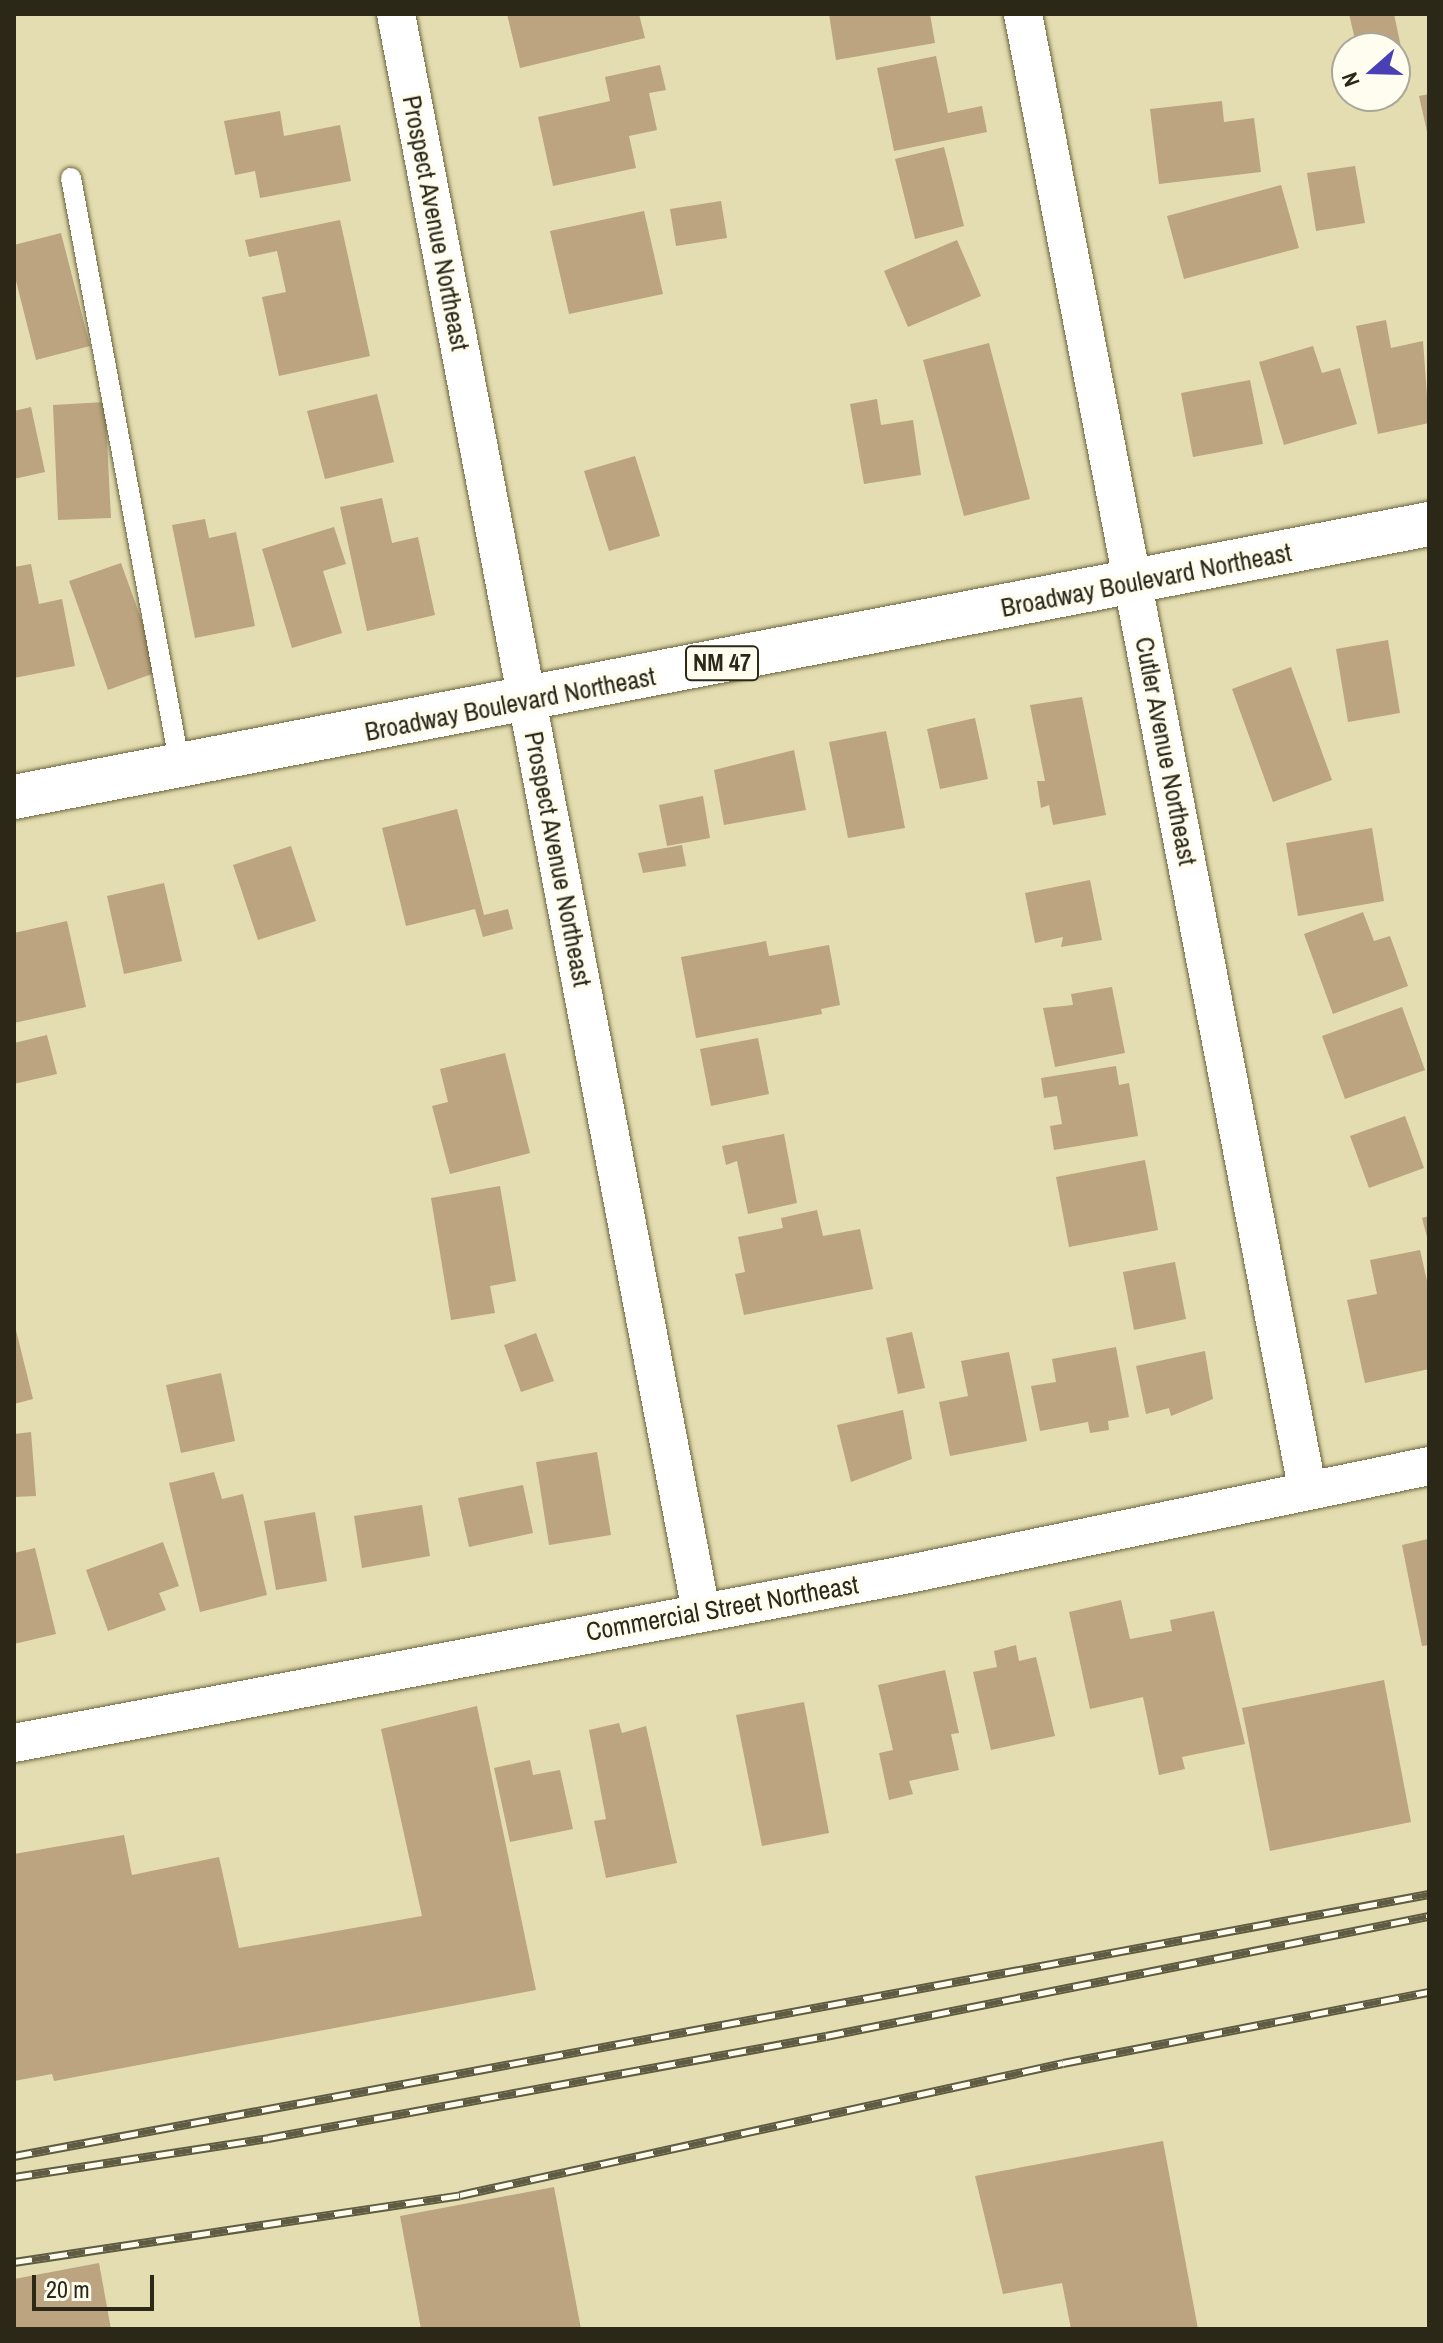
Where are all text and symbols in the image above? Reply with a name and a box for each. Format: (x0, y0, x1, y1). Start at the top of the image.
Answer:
north arrow (1331, 32, 1411, 112)
text: N (1334, 68, 1367, 91)
street label: Prospect Avenue Northeast (396, 92, 476, 354)
street label: Broadway Boulevard Northeast (998, 537, 1294, 623)
street label: Cutler Avenue Northeast (1128, 634, 1204, 868)
road number: NM 47 (684, 643, 760, 683)
street label: Broadway Boulevard Northeast (362, 661, 658, 747)
street label: Prospect Avenue Northeast (518, 728, 598, 990)
street label: Commercial Street Northeast (583, 1569, 861, 1647)
scale bar (36, 2259, 158, 2309)
text: 20 m (46, 2273, 90, 2305)

